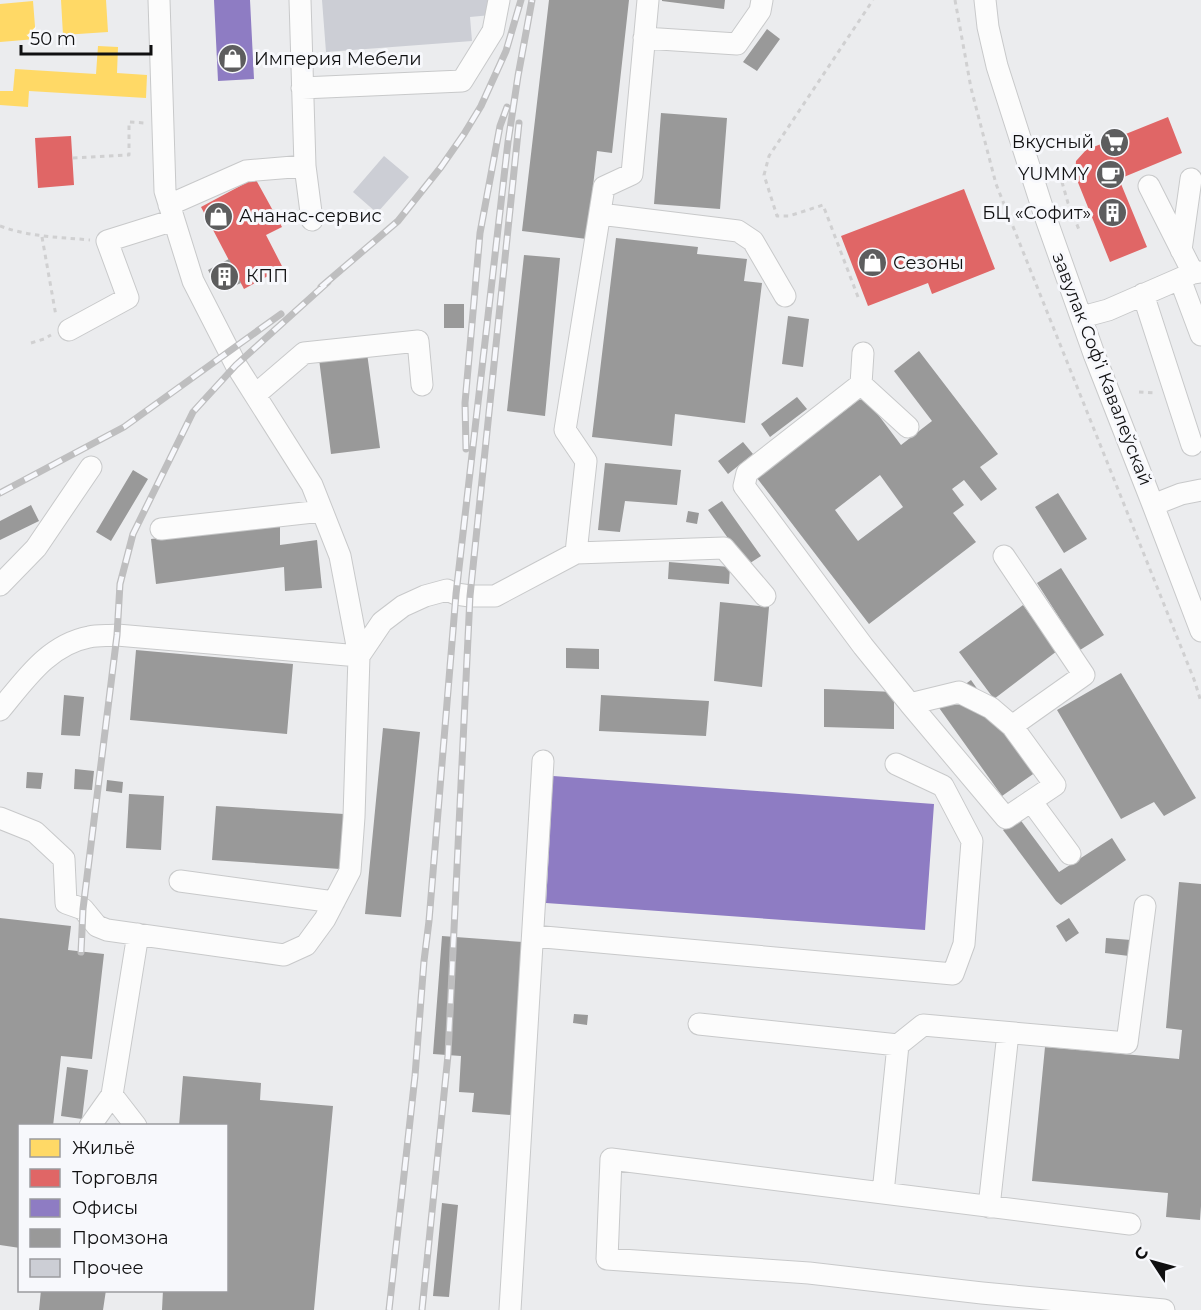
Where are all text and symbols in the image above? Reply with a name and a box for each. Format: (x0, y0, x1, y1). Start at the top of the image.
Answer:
scale bar (21, 18, 152, 56)
text: 50 m (30, 28, 76, 50)
shop icon: Империя Мебели (217, 43, 249, 75)
place label: Империя Мебели (254, 48, 422, 70)
supermarket icon: Вкусный (1099, 126, 1131, 158)
place label: Вкусный (1012, 131, 1094, 153)
cafe icon: YUMMY (1094, 158, 1126, 190)
place label: YUMMY (1018, 163, 1090, 185)
building icon: БЦ «Софит» (1096, 197, 1128, 229)
shop icon: Ананас-сервис (202, 200, 234, 232)
place label: БЦ «Софит» (982, 202, 1091, 224)
place label: Ананас-сервис (239, 205, 382, 227)
shop icon: Сезоны (856, 247, 888, 279)
street label: завулак Софʼі Кавалеўскай (1047, 249, 1157, 489)
place label: Сезоны (893, 252, 964, 274)
building icon: КПП (209, 260, 241, 292)
place label: КПП (246, 265, 288, 287)
legend (18, 1124, 228, 1292)
text: Жильё (72, 1137, 135, 1159)
text: Торговля (72, 1167, 158, 1189)
text: Офисы (72, 1197, 138, 1219)
text: Промзона (72, 1227, 169, 1249)
north arrow (1123, 1232, 1183, 1292)
text: С (1130, 1243, 1153, 1264)
text: Прочее (72, 1257, 144, 1279)

